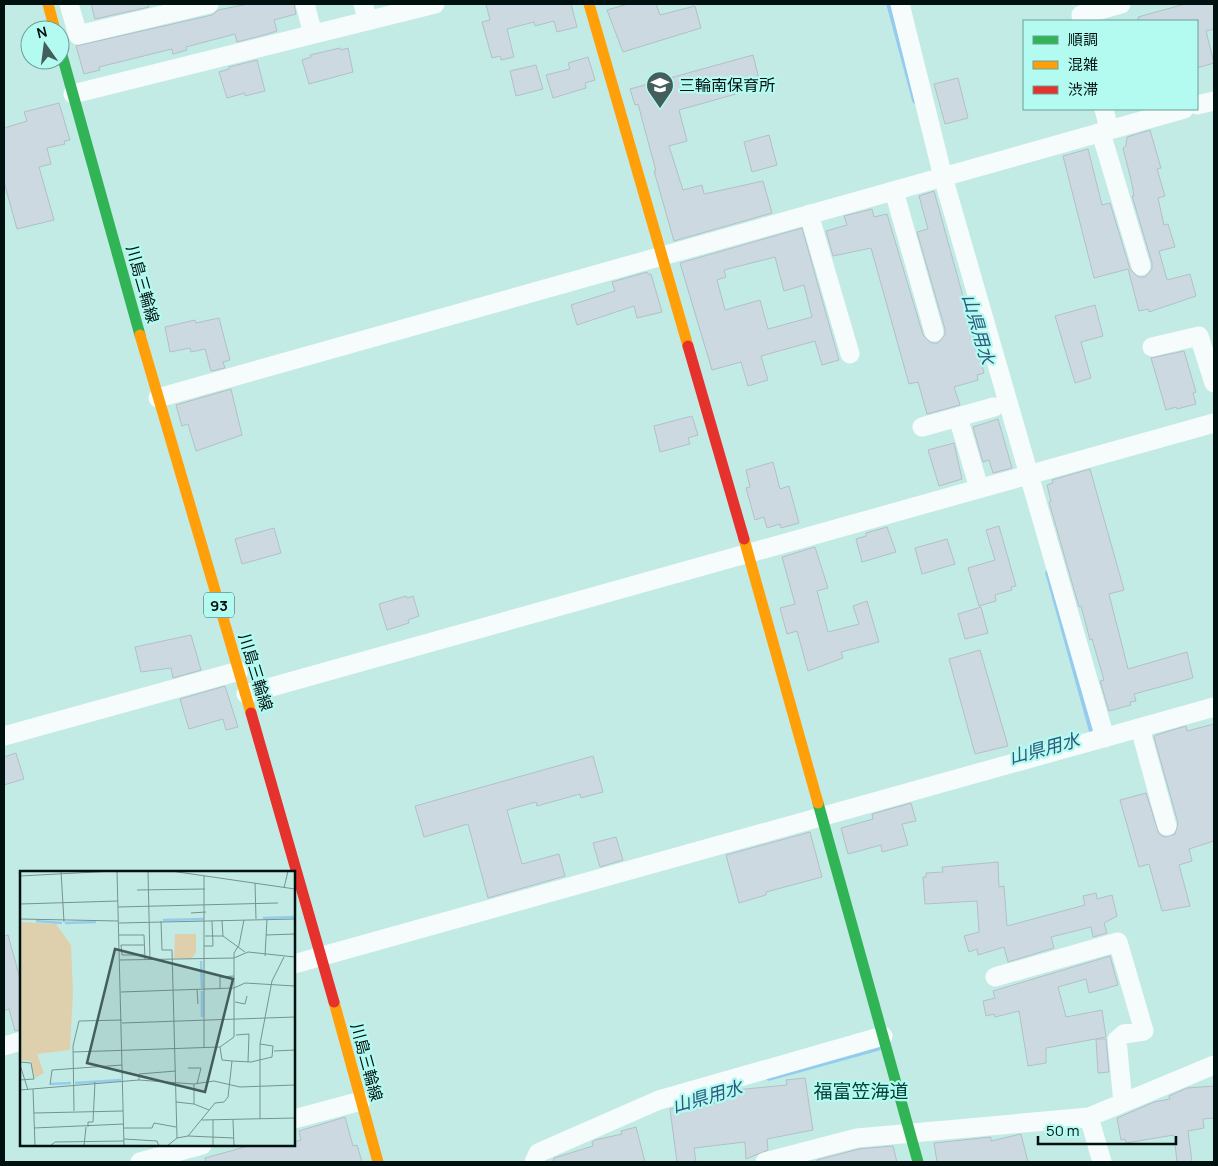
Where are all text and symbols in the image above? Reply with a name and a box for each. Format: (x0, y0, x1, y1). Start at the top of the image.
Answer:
north arrow (20, 20, 70, 70)
legend (1023, 20, 1198, 110)
text: N (35, 21, 49, 42)
text: 順調 (1068, 29, 1098, 50)
text: 混雑 (1068, 54, 1098, 75)
school or university icon: 三輪南保育所 (645, 70, 675, 109)
place label: 三輪南保育所 (679, 74, 775, 96)
text: 渋滞 (1068, 79, 1098, 100)
street label: 川島三輪線 (121, 243, 165, 325)
water label: 山県用水 (958, 291, 1001, 369)
road number: 93 (204, 592, 234, 618)
street label: 川島三輪線 (234, 631, 278, 713)
water label: 山県用水 (1006, 727, 1084, 769)
inset map (20, 871, 295, 1146)
street label: 川島三輪線 (346, 1021, 388, 1103)
water label: 山県用水 (669, 1074, 747, 1117)
district label: 福富笠海道 (813, 1078, 909, 1104)
scale bar (1038, 1114, 1176, 1146)
text: 50 m (1046, 1120, 1080, 1141)

